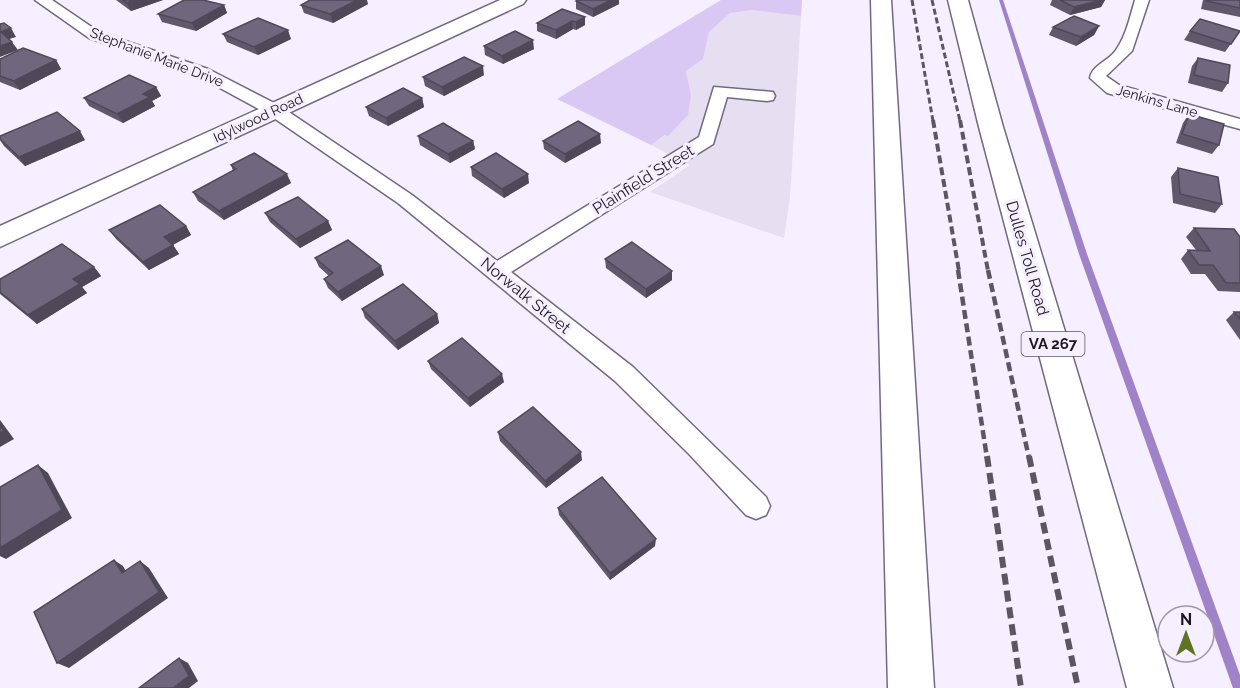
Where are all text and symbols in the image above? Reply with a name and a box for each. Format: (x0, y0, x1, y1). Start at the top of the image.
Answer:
street label: Stephanie Marie Drive (88, 24, 226, 90)
street label: Jenkins Lane (1114, 82, 1200, 120)
street label: Idylwood Road (211, 90, 305, 146)
street label: Plainfield Street (589, 140, 698, 218)
street label: Dulles Toll Road (1002, 199, 1053, 318)
street label: Norwalk Street (477, 253, 575, 338)
road number: VA 267 (1022, 332, 1084, 356)
north arrow (1156, 604, 1216, 664)
text: N (1180, 610, 1192, 629)

